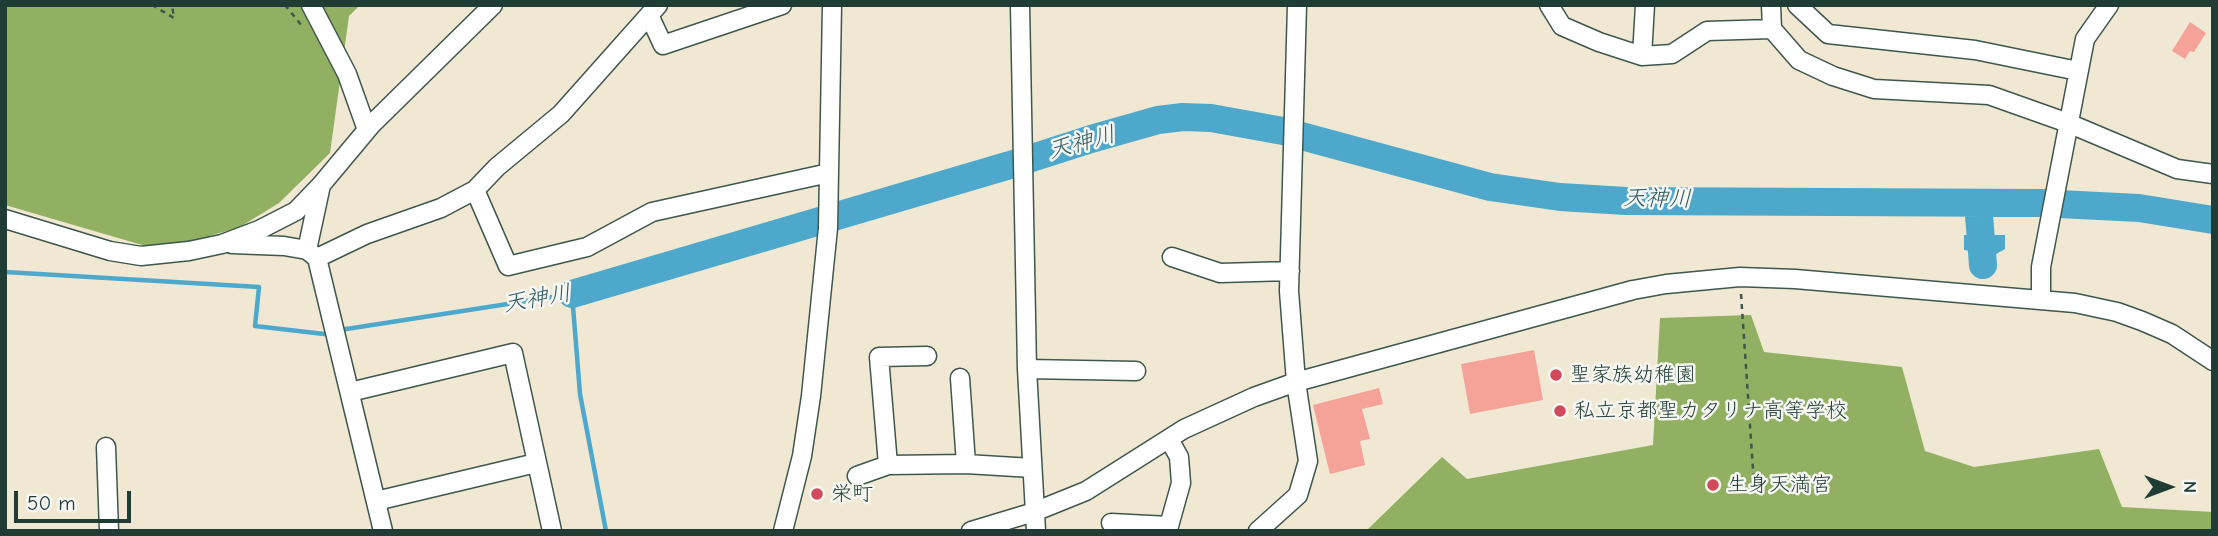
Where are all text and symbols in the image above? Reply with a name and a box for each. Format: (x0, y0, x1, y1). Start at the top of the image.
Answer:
water label: 天神川 (1045, 121, 1119, 165)
water label: 天神川 (1622, 185, 1692, 213)
water label: 天神川 (501, 279, 573, 319)
place label: 聖家族幼稚園 (1570, 362, 1696, 388)
marker: 聖家族幼稚園 (1548, 367, 1564, 383)
place label: 私立京都聖カタリナ高等学校 (1574, 398, 1847, 424)
marker: 私立京都聖カタリナ高等学校 (1552, 403, 1568, 419)
north arrow (2134, 452, 2204, 522)
place label: 生身天満宮 (1727, 472, 1832, 498)
scale bar (18, 476, 135, 520)
marker: 生身天満宮 (1705, 477, 1721, 493)
place label: 栄町 (831, 481, 873, 507)
text: N (2179, 481, 2201, 493)
marker: 栄町 (809, 486, 825, 502)
text: 50 m (27, 491, 76, 515)

